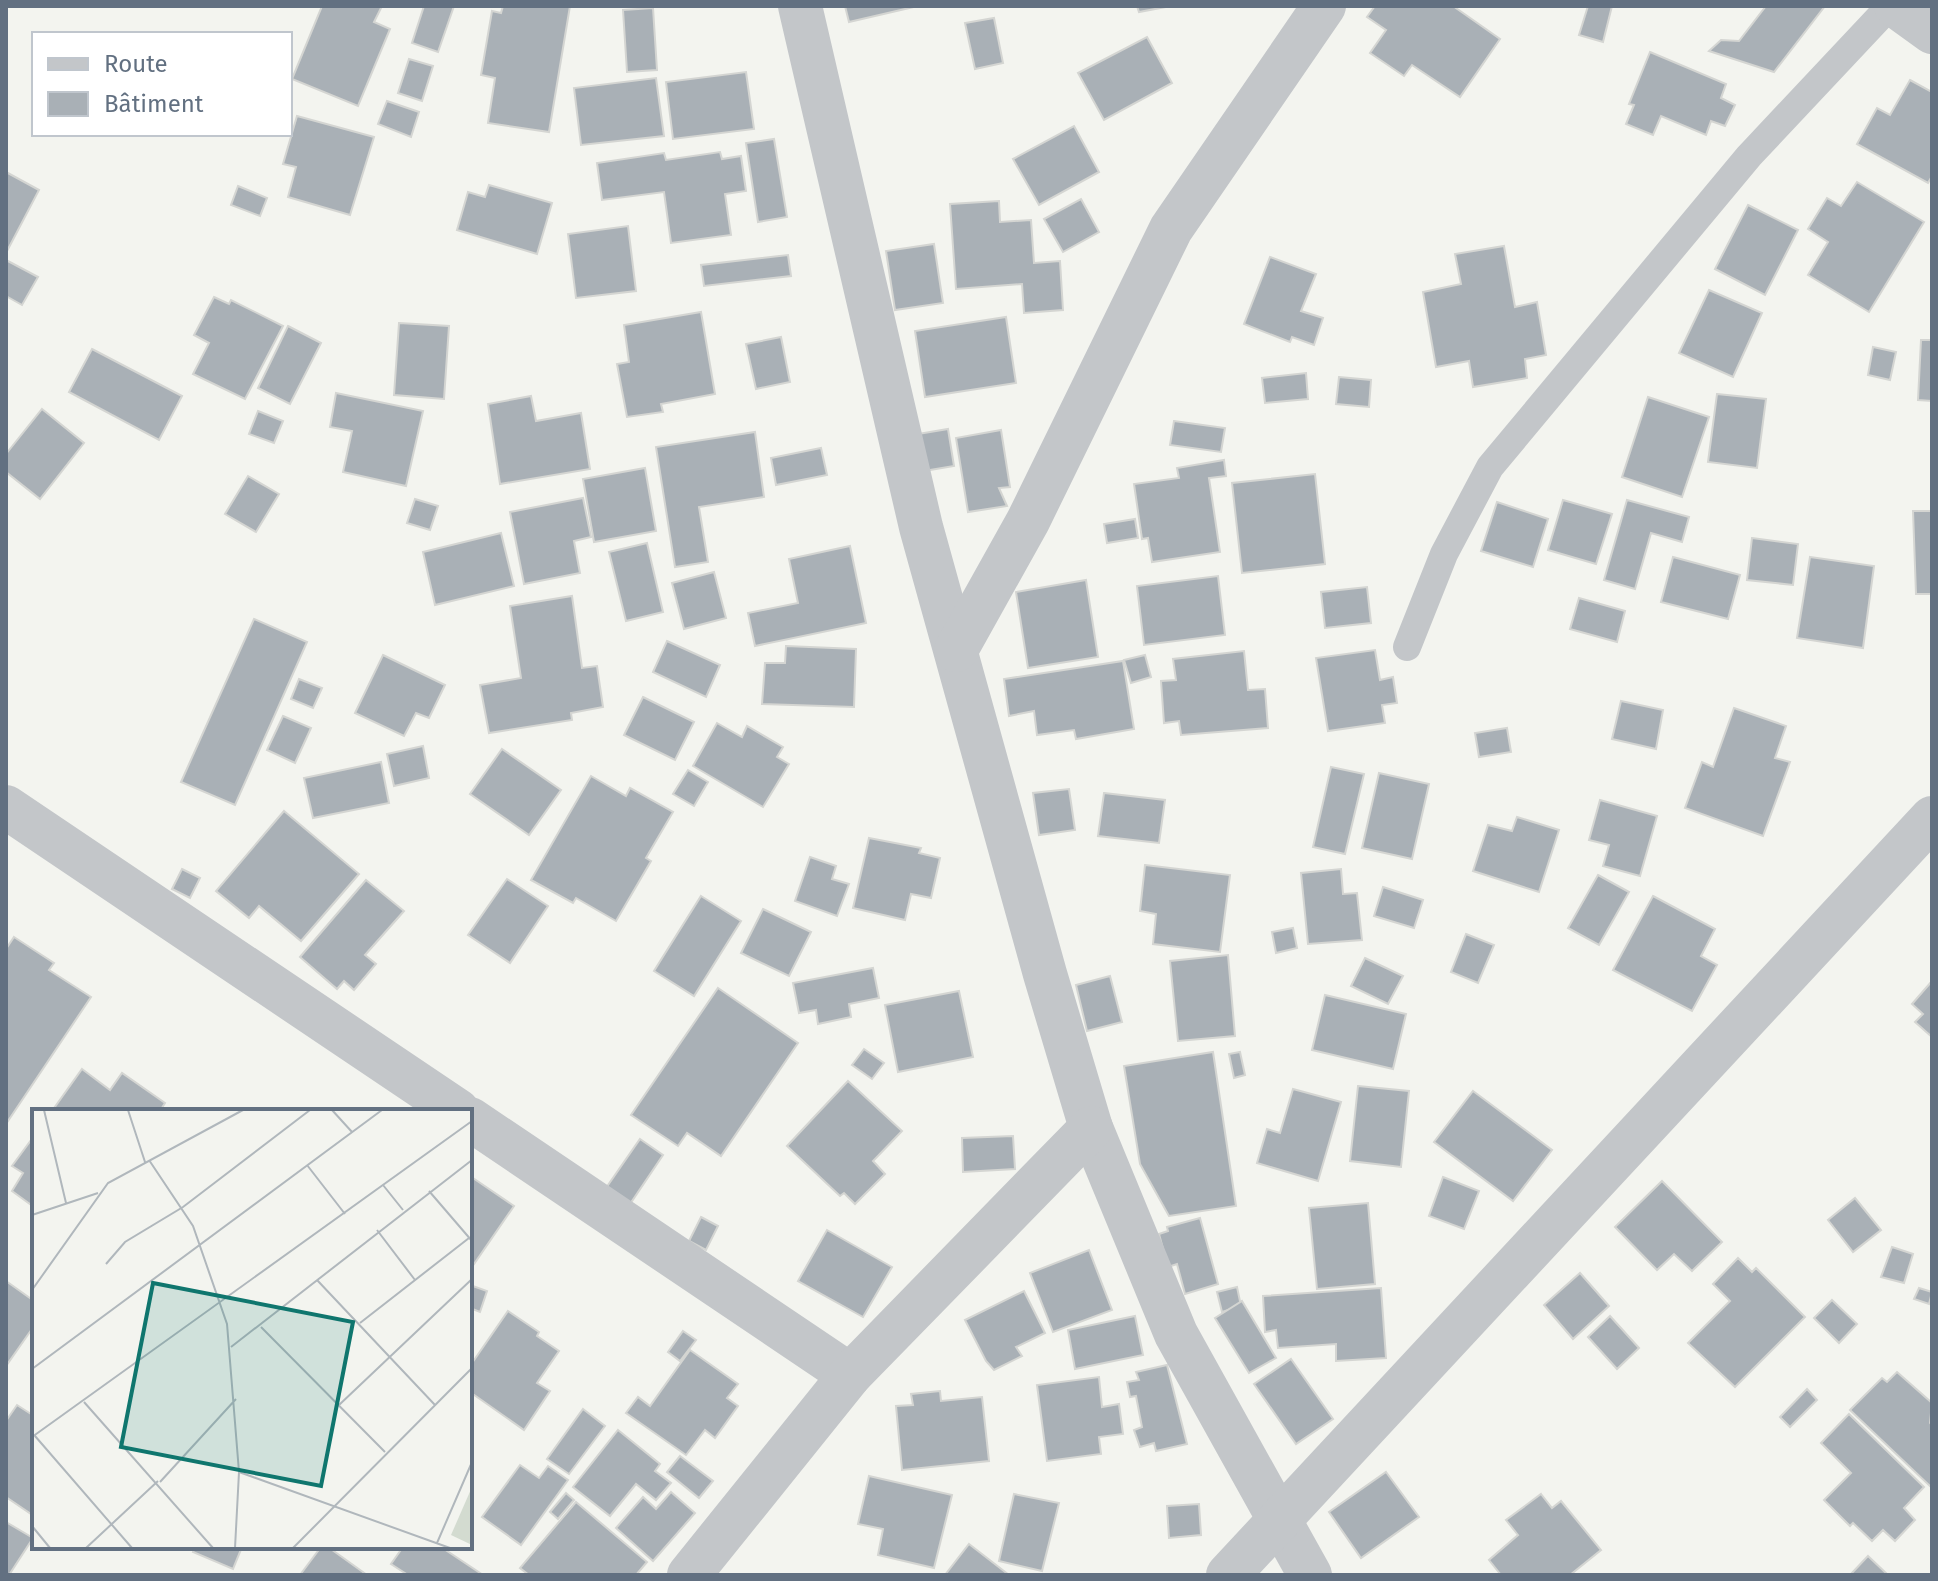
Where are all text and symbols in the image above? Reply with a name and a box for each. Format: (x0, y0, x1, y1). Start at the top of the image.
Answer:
legend (32, 32, 292, 136)
text: Route (104, 50, 168, 78)
text: Bâtiment (104, 90, 204, 118)
inset map (32, 1109, 472, 1549)

